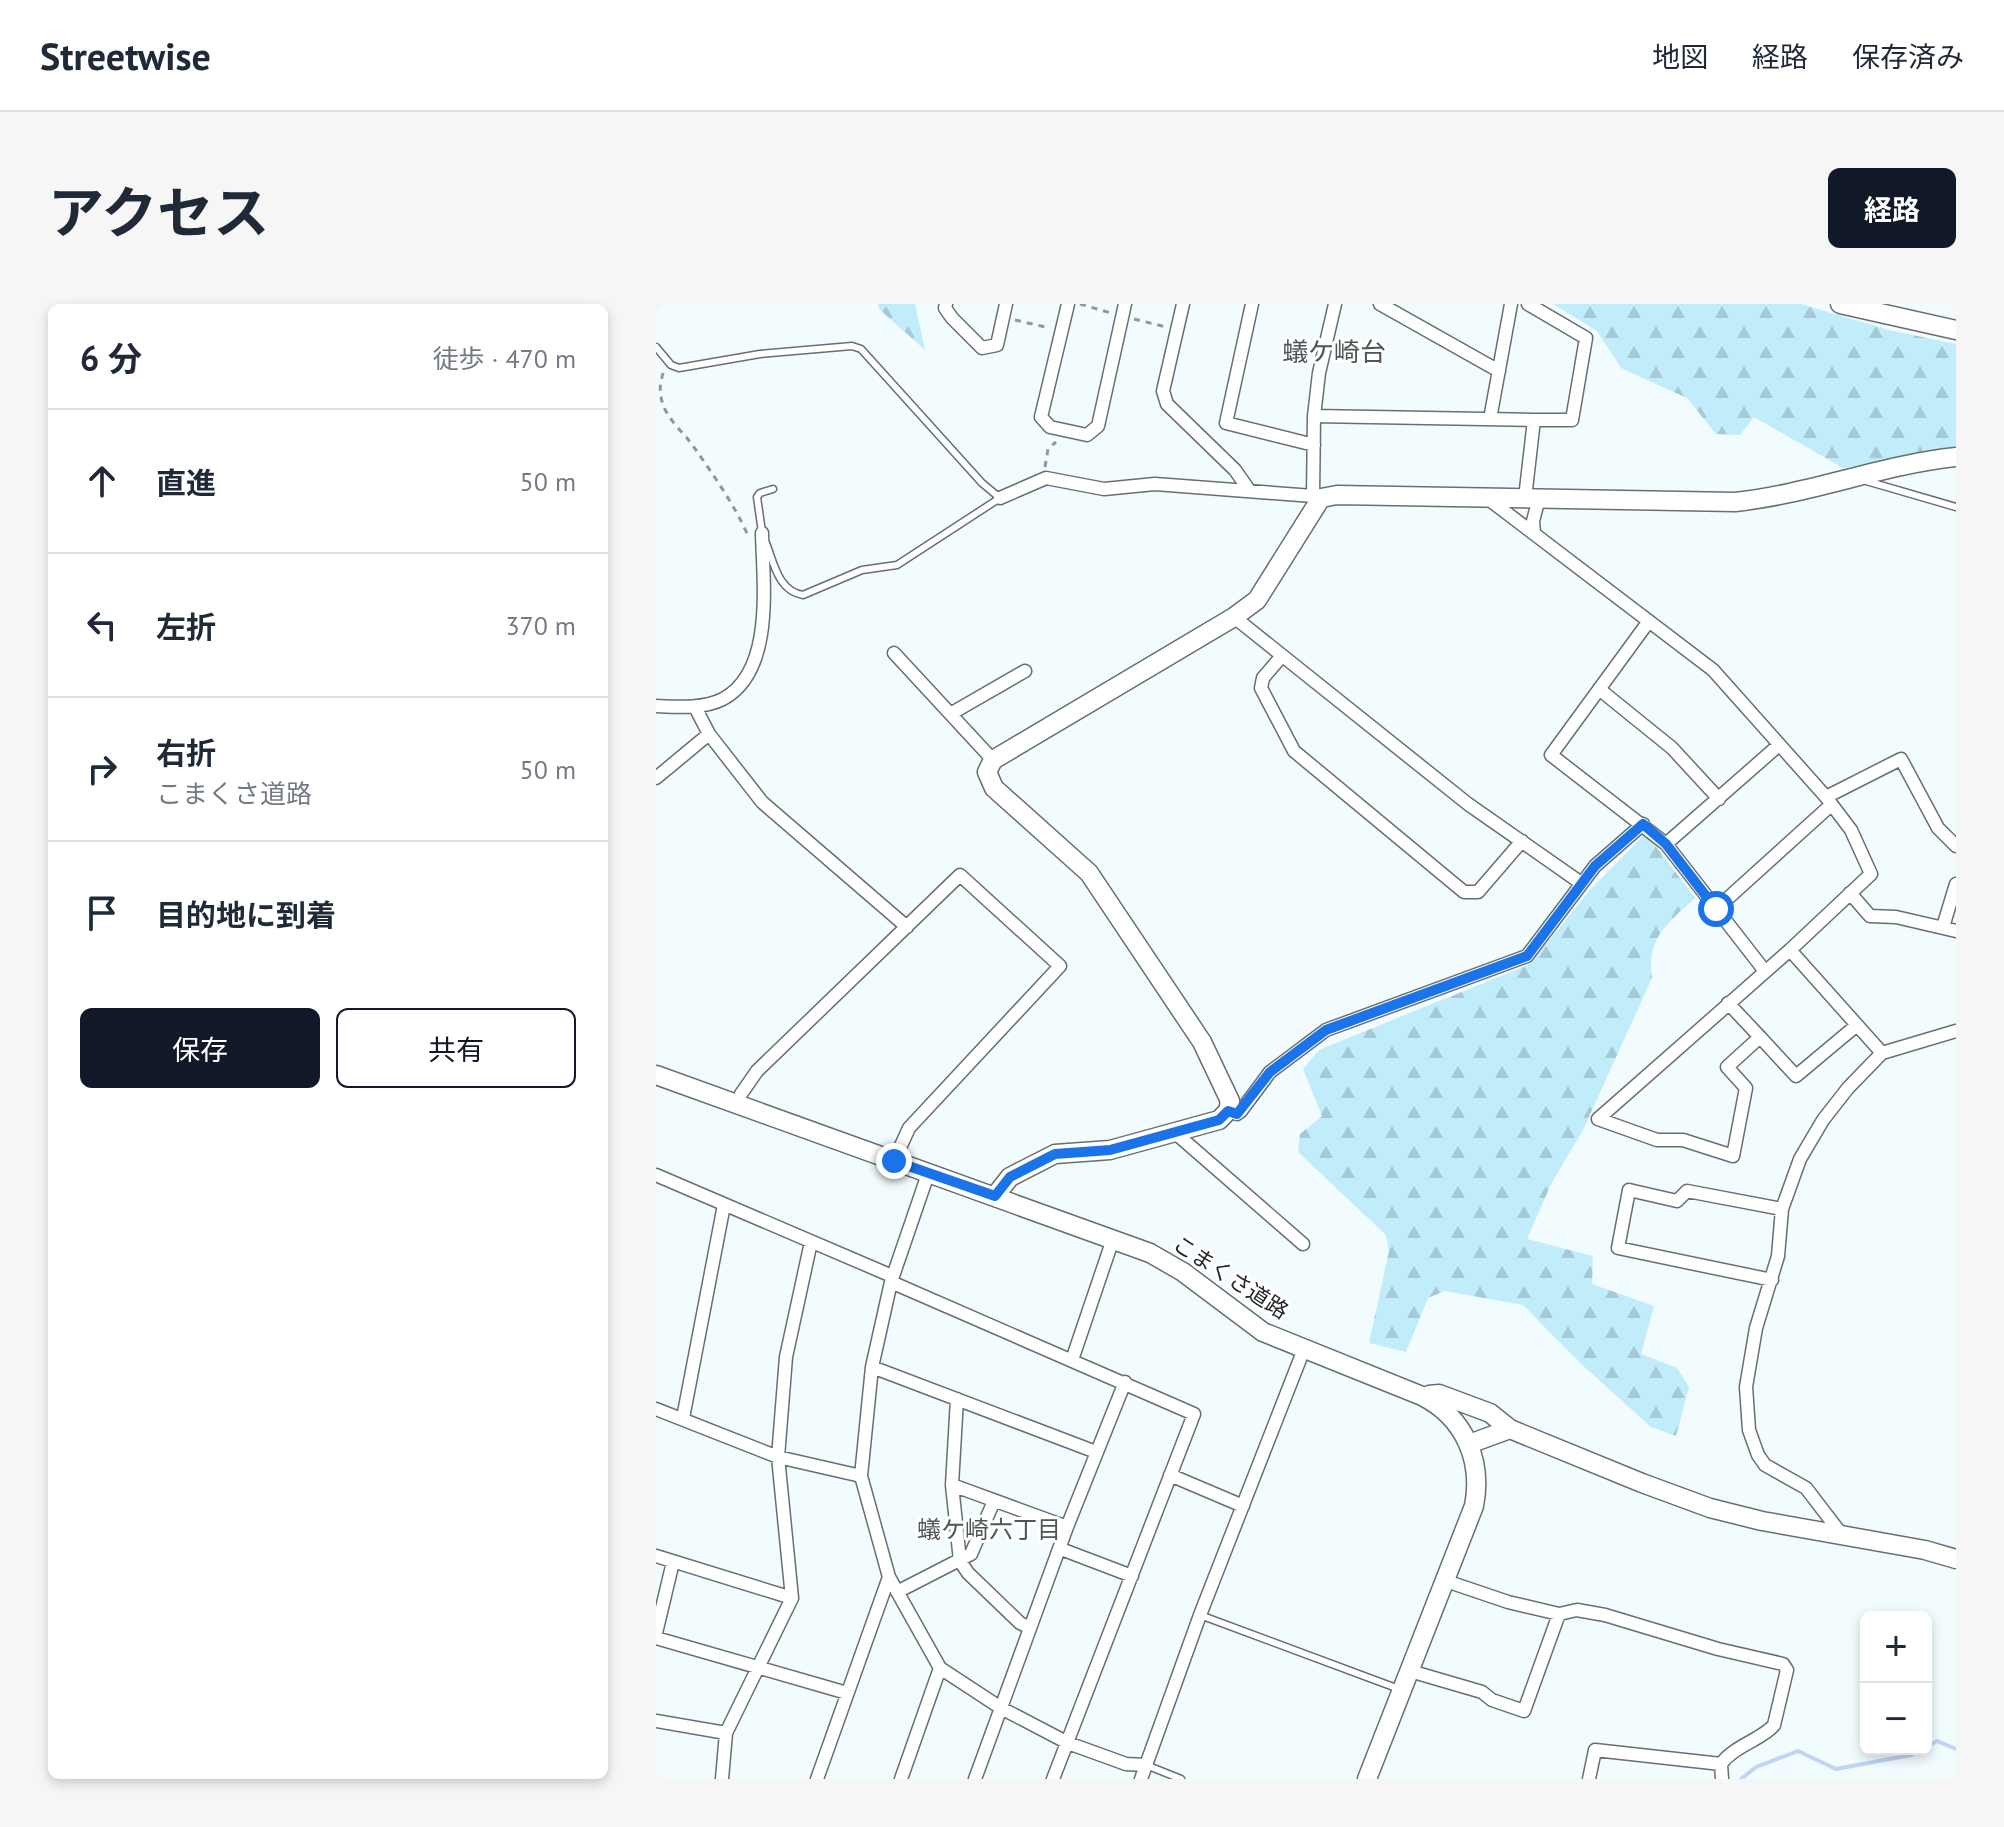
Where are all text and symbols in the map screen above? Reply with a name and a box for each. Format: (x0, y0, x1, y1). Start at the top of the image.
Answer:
text: Streetwise (40, 31, 211, 80)
text: 地図 (1652, 38, 1708, 75)
text: 経路 (1752, 38, 1808, 75)
text: 保存済み (1852, 38, 1964, 75)
button: 経路 (1828, 168, 1956, 248)
text: アクセス (48, 176, 269, 248)
district label: 蟻ケ崎台 (1282, 335, 1386, 368)
text: 6 分 (80, 336, 142, 380)
text: 徒歩 · 470 m (433, 342, 576, 375)
icon: ahead (80, 459, 124, 503)
text: 直進 (156, 463, 216, 502)
text: 50 m (520, 465, 576, 498)
icon: left (80, 603, 124, 647)
text: 左折 (156, 607, 216, 646)
text: 370 m (505, 609, 576, 642)
text: 右折 (156, 733, 216, 772)
icon: right (80, 747, 124, 791)
text: 50 m (520, 753, 576, 786)
text: こまくさ道路 (156, 777, 312, 810)
icon: arrive (80, 891, 124, 935)
route start (1698, 891, 1734, 927)
text: 目的地に到着 (156, 895, 336, 934)
button: 保存 (80, 1008, 320, 1088)
button: 共有 (336, 1008, 576, 1088)
route end (876, 1143, 912, 1179)
street label: こまくさ道路 (1168, 1229, 1294, 1325)
district label: 蟻ケ崎六丁目 (917, 1514, 1061, 1545)
map controls (1860, 1611, 1932, 1755)
button: + (1860, 1611, 1932, 1683)
button: − (1860, 1683, 1932, 1755)

